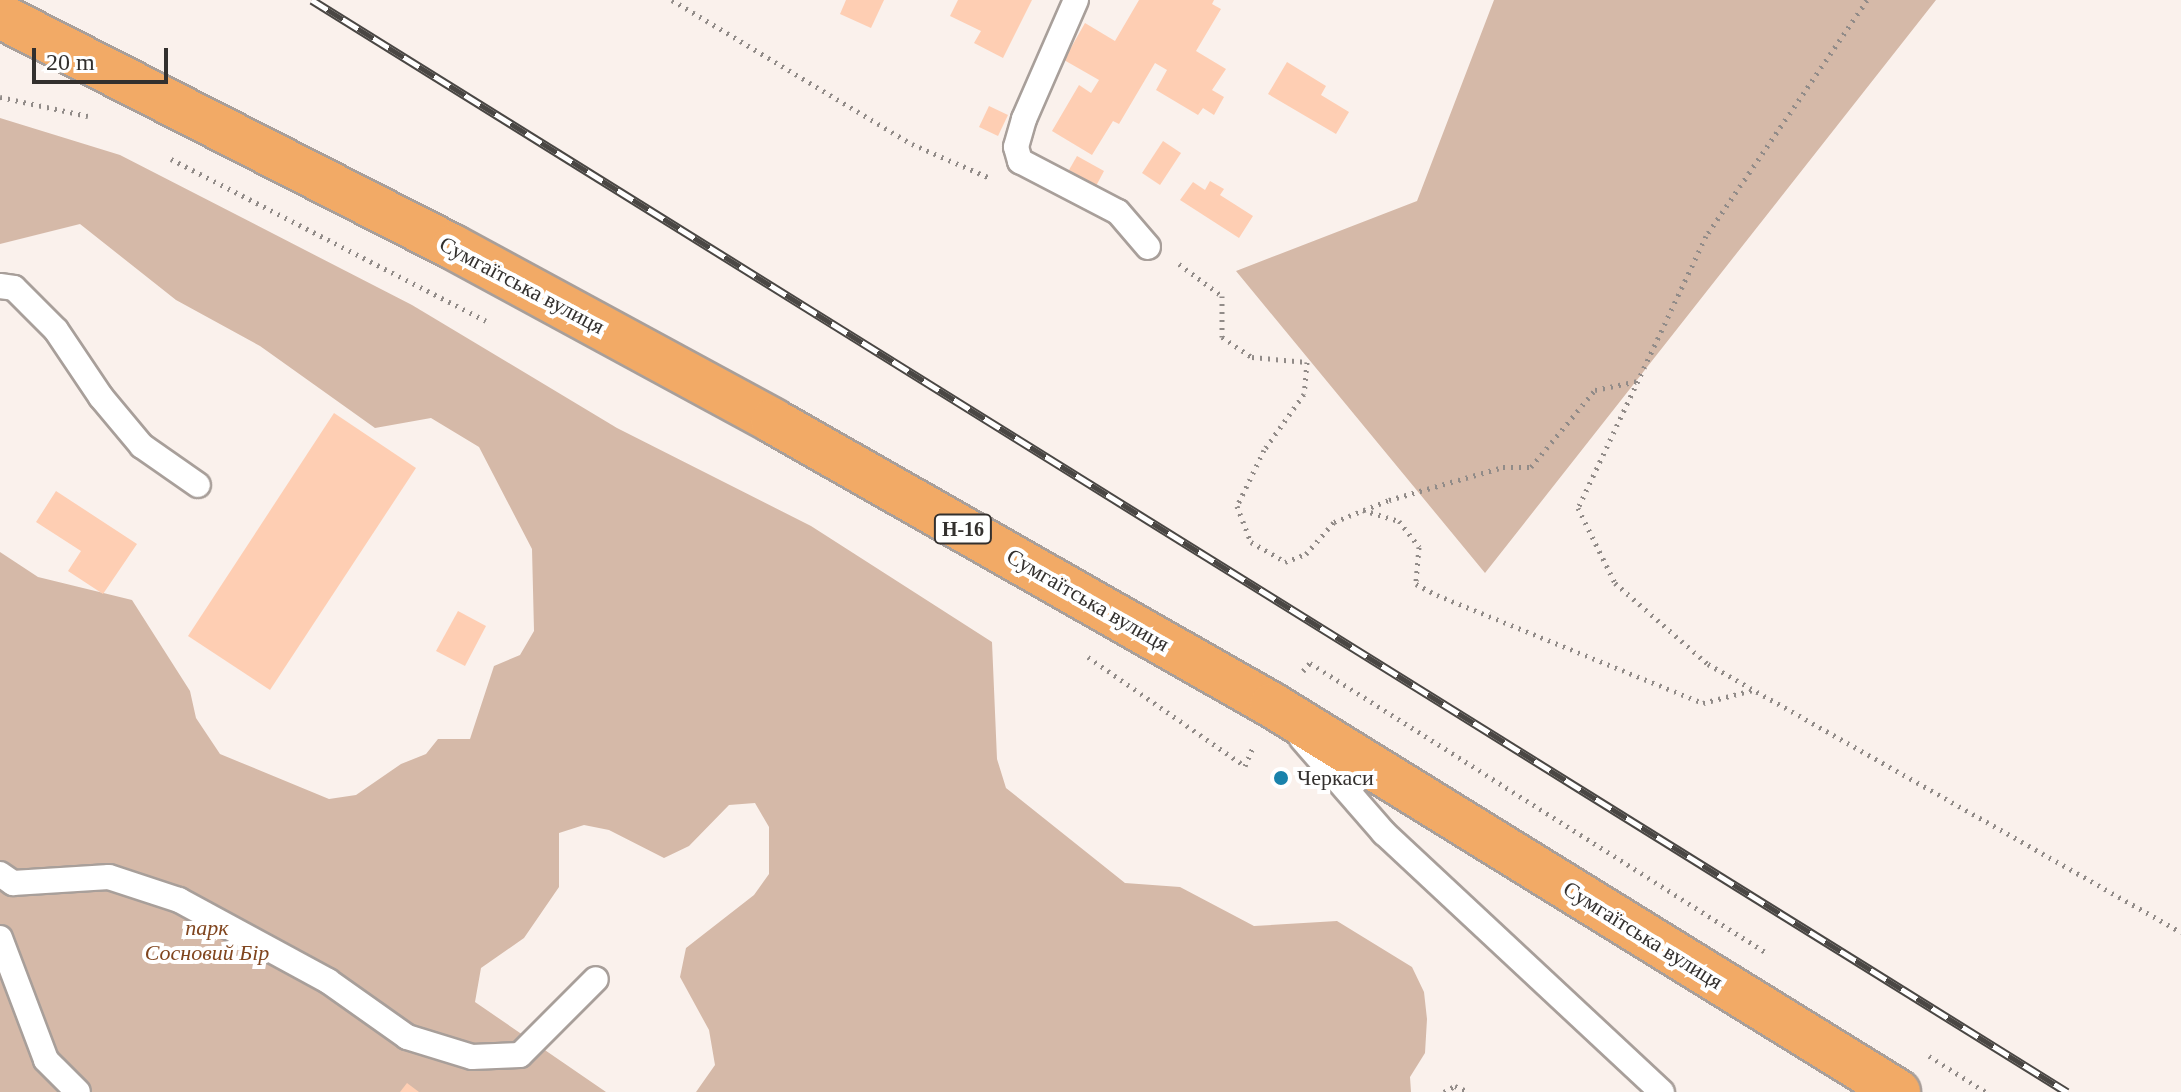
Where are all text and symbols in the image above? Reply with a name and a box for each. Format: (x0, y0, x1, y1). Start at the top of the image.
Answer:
scale bar (36, 32, 172, 82)
text: 20 m (46, 49, 95, 75)
street label: Сумгаїтська вулиця (435, 230, 609, 340)
road number: Н-16 (933, 513, 993, 545)
street label: Сумгаїтська вулиця (1002, 543, 1174, 657)
place label: Черкаси (1297, 765, 1374, 791)
marker: Черкаси (1272, 769, 1290, 787)
street label: Сумгаїтська вулиця (1558, 875, 1728, 995)
park label: парк Сосновий Бір (145, 914, 269, 966)

